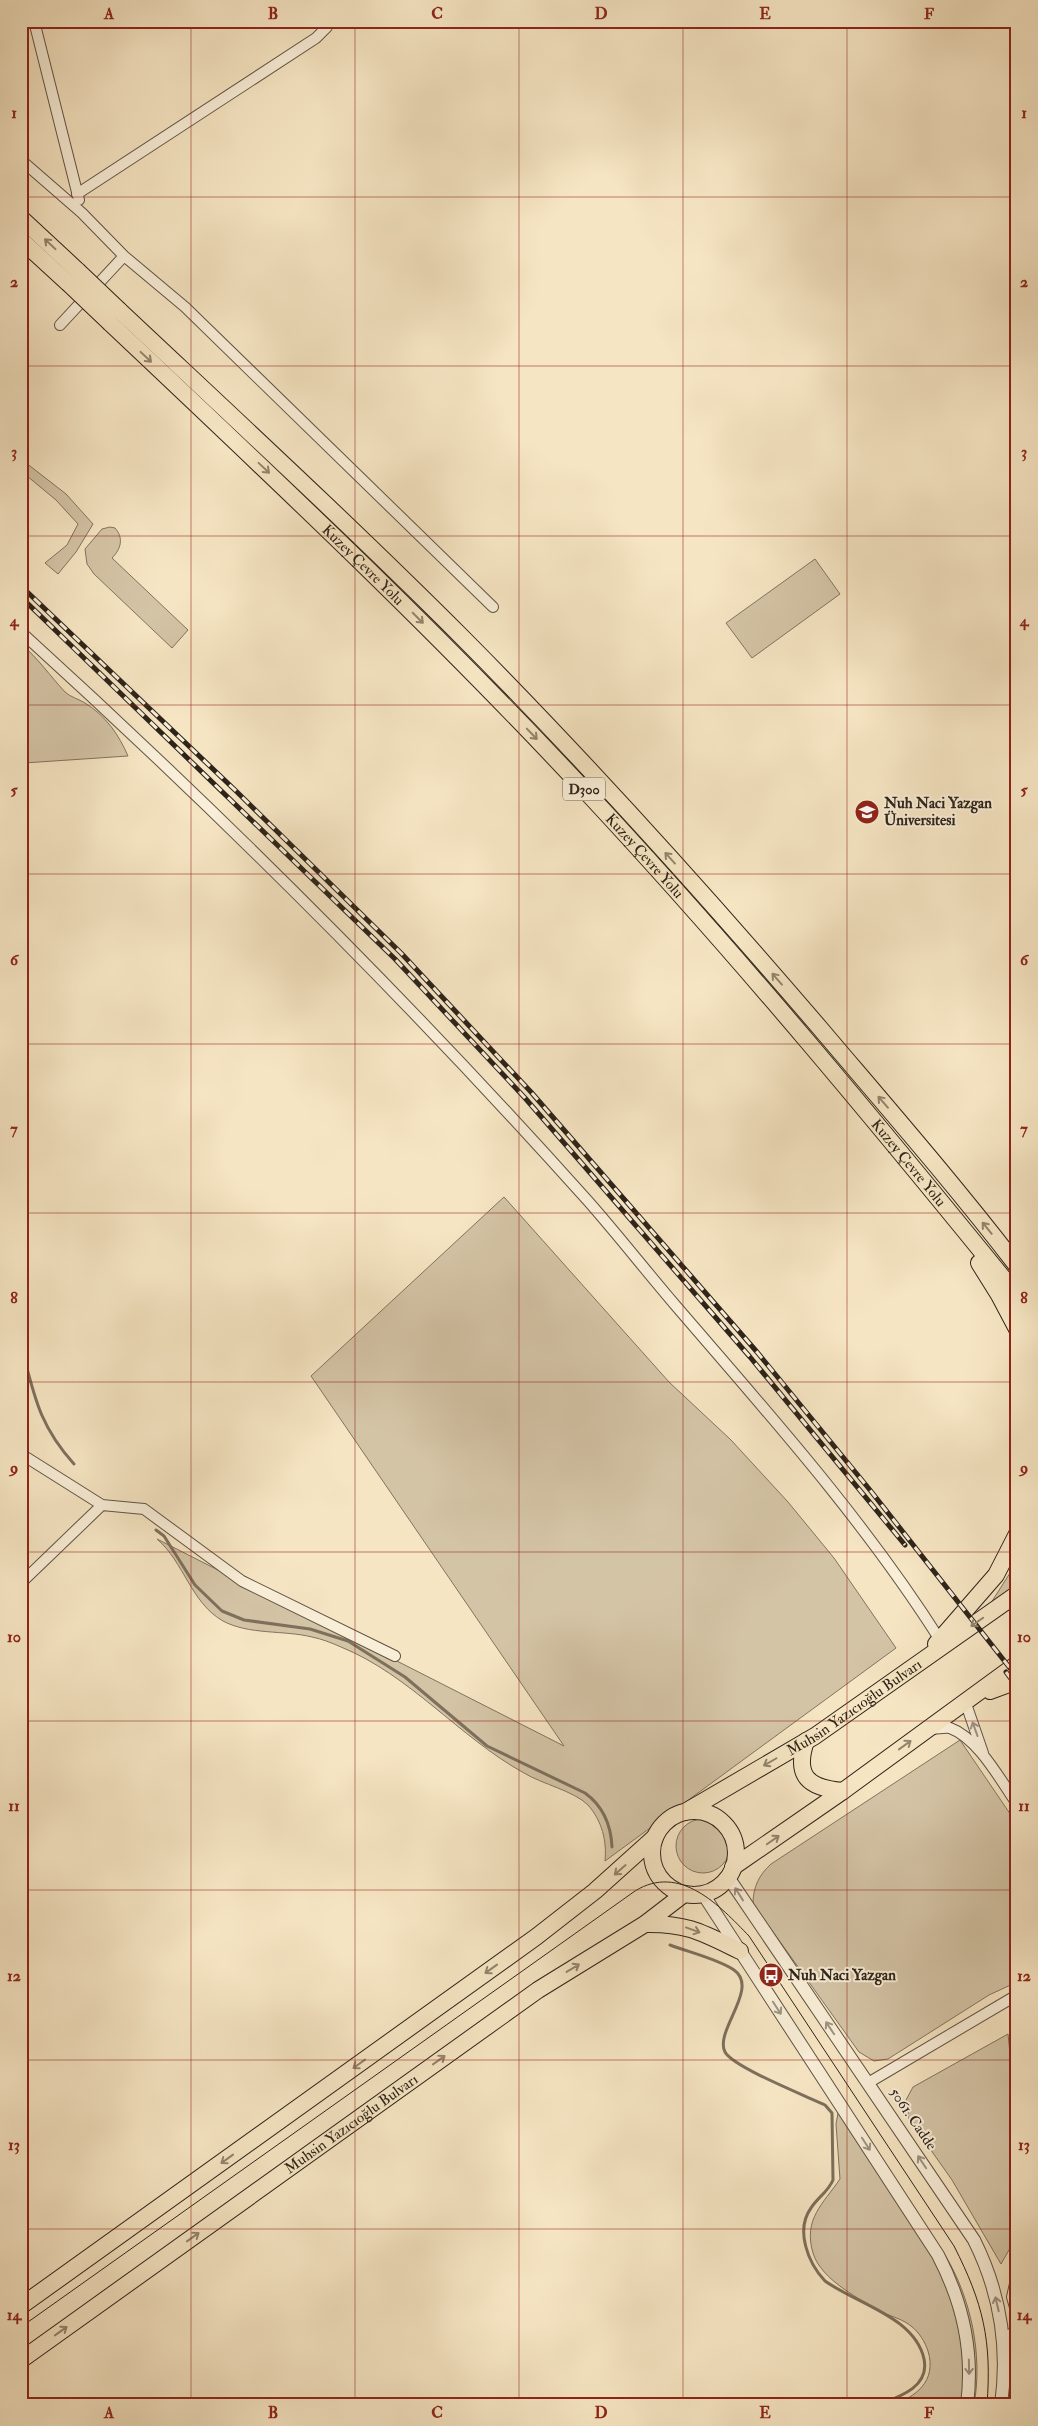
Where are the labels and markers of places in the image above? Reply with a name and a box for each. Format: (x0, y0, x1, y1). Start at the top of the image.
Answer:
place label: Nuh Naci Yazgan Üniversitesi (883, 794, 992, 830)
school or university icon: Nuh Naci Yazgan Üniversitesi (854, 799, 880, 825)
bus stop icon: Nuh Naci Yazgan (758, 1962, 784, 1988)
place label: Nuh Naci Yazgan (787, 1966, 896, 1986)

